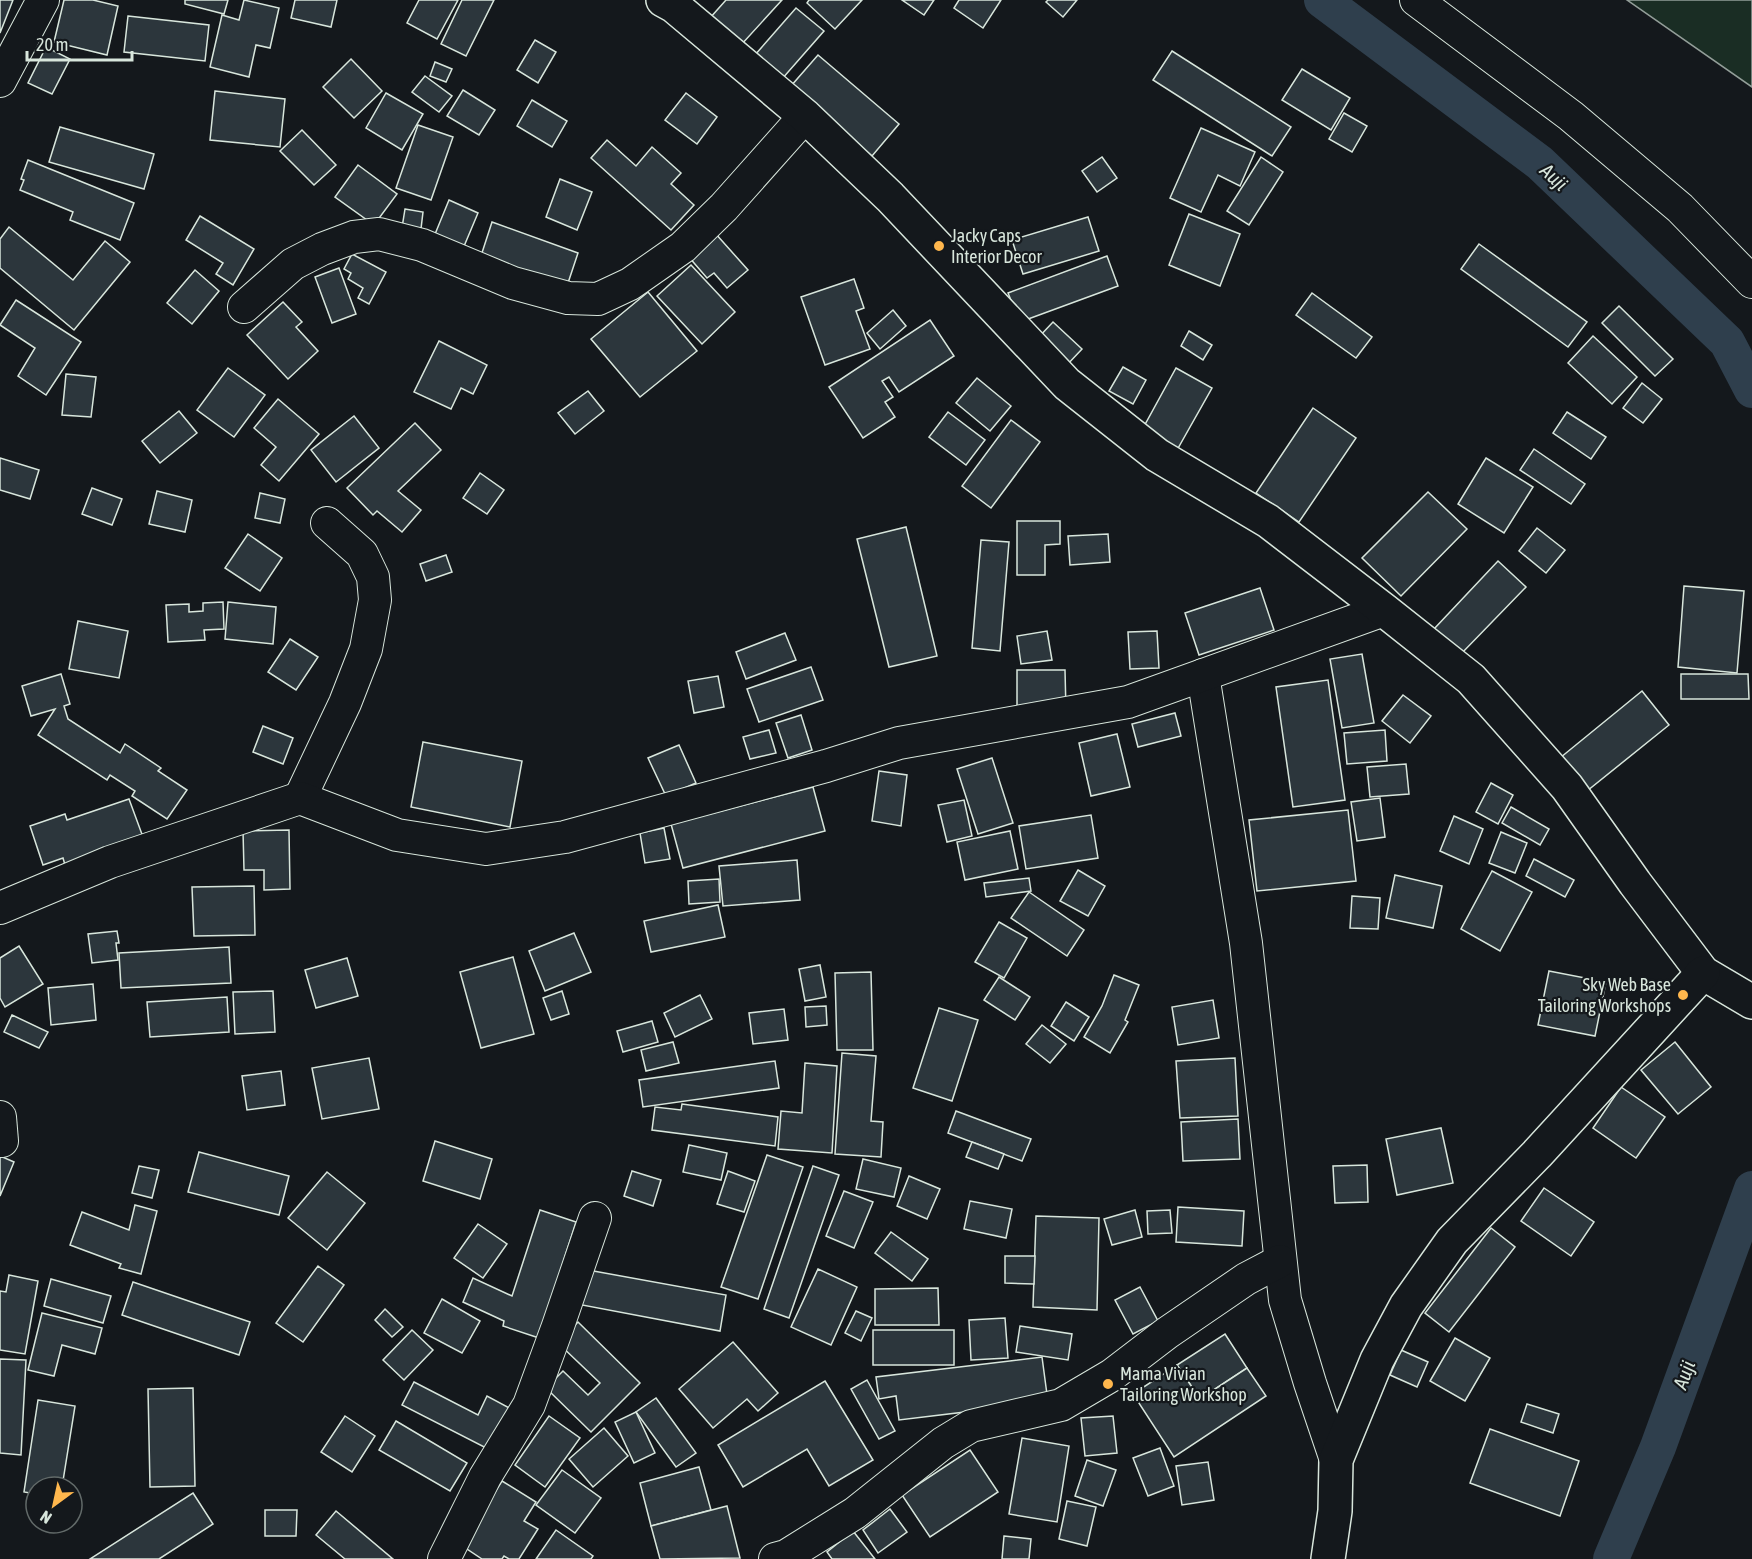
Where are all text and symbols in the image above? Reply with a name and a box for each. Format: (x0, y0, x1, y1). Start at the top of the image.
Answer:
scale bar (27, 24, 132, 62)
text: 20 m (36, 34, 68, 55)
water label: Auji (1535, 158, 1573, 195)
place label: Jacky Caps Interior Decor (951, 225, 1042, 267)
marker: Jacky Caps Interior Decor (932, 239, 946, 253)
place label: Sky Web Base Tailoring Workshops (1538, 974, 1671, 1016)
marker: Sky Web Base Tailoring Workshops (1676, 988, 1690, 1002)
water label: Auji (1667, 1357, 1699, 1393)
place label: Mama Vivian Tailoring Workshop (1120, 1363, 1247, 1405)
marker: Mama Vivian Tailoring Workshop (1101, 1377, 1115, 1391)
north arrow (24, 1475, 84, 1535)
text: N (37, 1507, 55, 1528)

